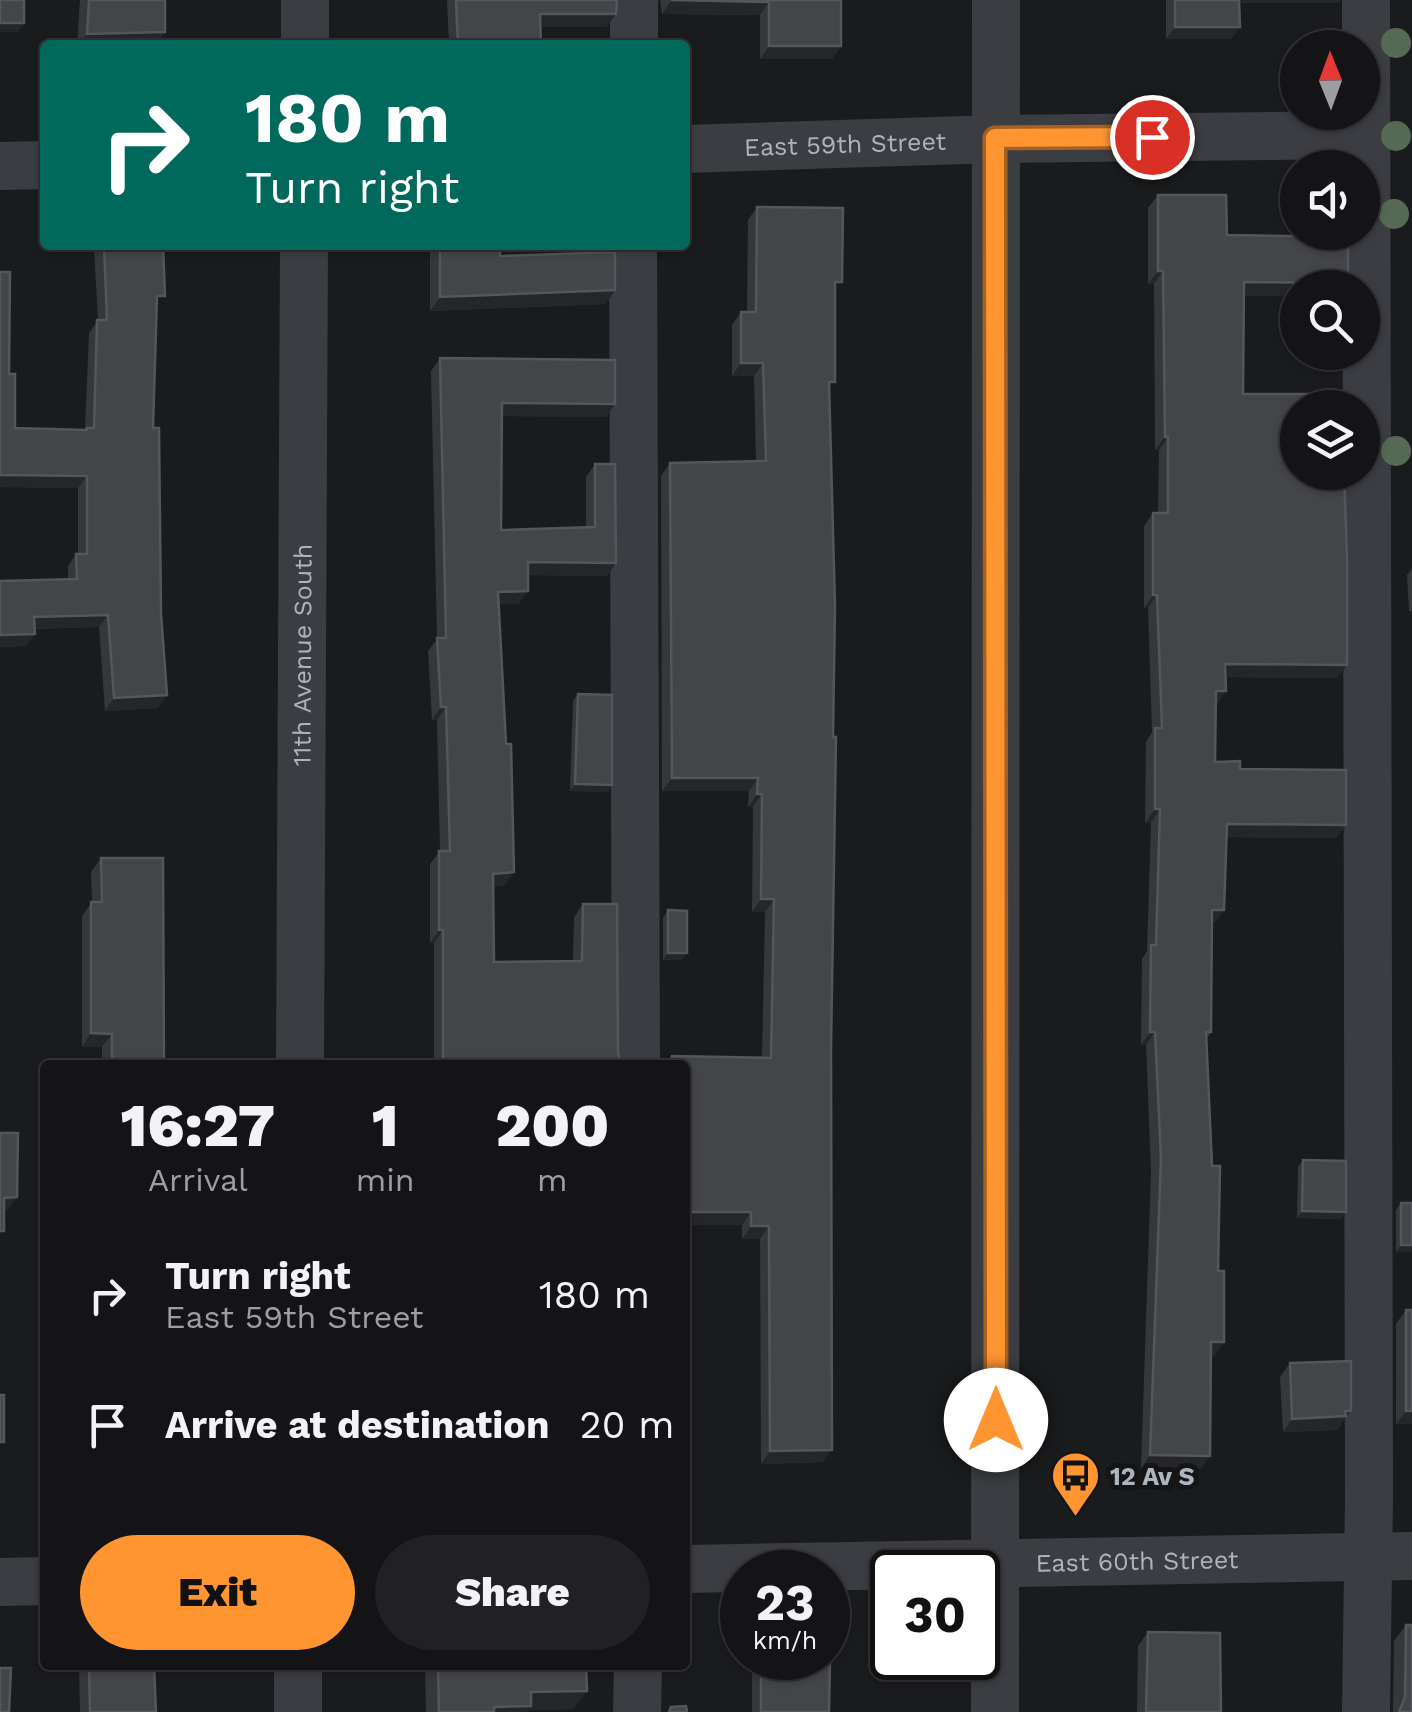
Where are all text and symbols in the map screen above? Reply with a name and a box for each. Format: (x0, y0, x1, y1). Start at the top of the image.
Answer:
north arrow (1280, 30, 1380, 130)
map controls (1280, 30, 1380, 490)
text: 180 m (245, 77, 450, 159)
icon: right (80, 80, 210, 210)
pin (1110, 95, 1195, 180)
icon: arrive (1125, 110, 1180, 165)
street label: East 59th Street (743, 126, 947, 162)
button: sound (1280, 150, 1380, 250)
text: Turn right (245, 161, 459, 214)
button: search (1280, 270, 1380, 370)
button: layers (1280, 390, 1380, 490)
street label: 11th Avenue South (287, 544, 317, 766)
text: 16:27 (121, 1090, 275, 1161)
text: 1 (372, 1090, 399, 1161)
text: 200 (495, 1090, 609, 1161)
text: Arrival (148, 1161, 248, 1199)
text: min (356, 1161, 415, 1199)
text: m (537, 1161, 568, 1199)
text: Turn right (165, 1254, 351, 1298)
icon: right (80, 1268, 135, 1323)
text: 180 m (539, 1273, 650, 1317)
text: East 59th Street (165, 1298, 424, 1336)
position arrow (944, 1368, 1048, 1472)
icon: arrive (80, 1398, 135, 1453)
text: Arrive at destination (165, 1403, 550, 1447)
text: 20 m (580, 1403, 675, 1447)
bus stop icon: 12 Av S (1049, 1450, 1101, 1518)
place label: 12 Av S (1110, 1462, 1195, 1491)
button: Exit (80, 1535, 355, 1650)
button: Share (375, 1535, 650, 1650)
street label: East 60th Street (1035, 1545, 1239, 1577)
speed limit sign: 30 (870, 1550, 1000, 1680)
text: 23 (755, 1573, 815, 1632)
text: km/h (753, 1626, 817, 1655)

